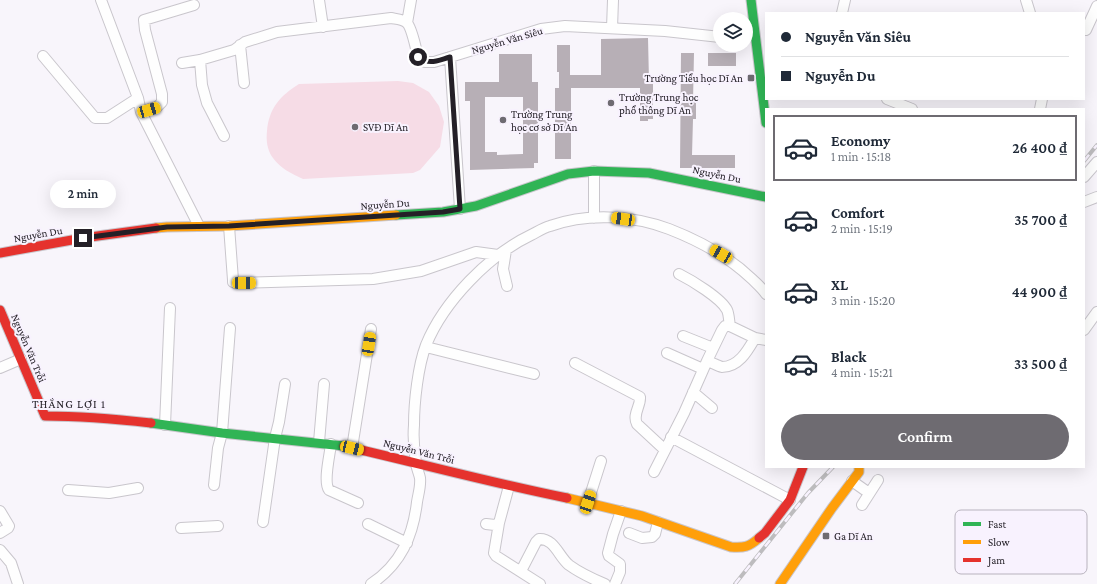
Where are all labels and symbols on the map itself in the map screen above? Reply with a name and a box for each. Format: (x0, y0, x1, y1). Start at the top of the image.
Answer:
street label: Nguyễn Văn Siêu (470, 24, 544, 57)
route start (409, 48, 427, 66)
place label: Trường Tiểu học Dĩ An (645, 72, 743, 85)
marker: Trường Tiểu học Dĩ An (746, 73, 756, 83)
place label: Trường Trung học phổ thông Dĩ An (619, 91, 699, 117)
marker: Trường Trung học phổ thông Dĩ An (606, 98, 616, 108)
car (136, 101, 162, 119)
place label: Trường Trung học cơ sở Dĩ An (511, 108, 577, 134)
marker: Trường Trung học cơ sở Dĩ An (498, 115, 508, 125)
place label: SVĐ Dĩ An (363, 121, 408, 133)
marker: SVĐ Dĩ An (350, 122, 360, 132)
street label: Nguyễn Du (691, 163, 742, 186)
callout: 2 min (50, 180, 116, 208)
street label: Nguyễn Du (360, 196, 410, 213)
car (610, 211, 636, 227)
street label: Nguyễn Du (13, 224, 64, 245)
route end (74, 229, 92, 247)
car (708, 243, 734, 265)
car (232, 277, 256, 289)
street label: Nguyễn Văn Trỗi (8, 312, 49, 384)
car (361, 331, 377, 357)
district label: THẮNG LỢI 1 (32, 397, 106, 411)
street label: Nguyễn Văn Trỗi (382, 436, 456, 467)
car (339, 439, 365, 457)
car (579, 489, 597, 515)
legend (955, 510, 1087, 574)
text: Fast (988, 518, 1007, 530)
place label: Ga Dĩ An (834, 530, 873, 542)
marker: Ga Dĩ An (821, 531, 831, 541)
text: Slow (988, 536, 1010, 548)
text: Jam (987, 554, 1005, 567)

